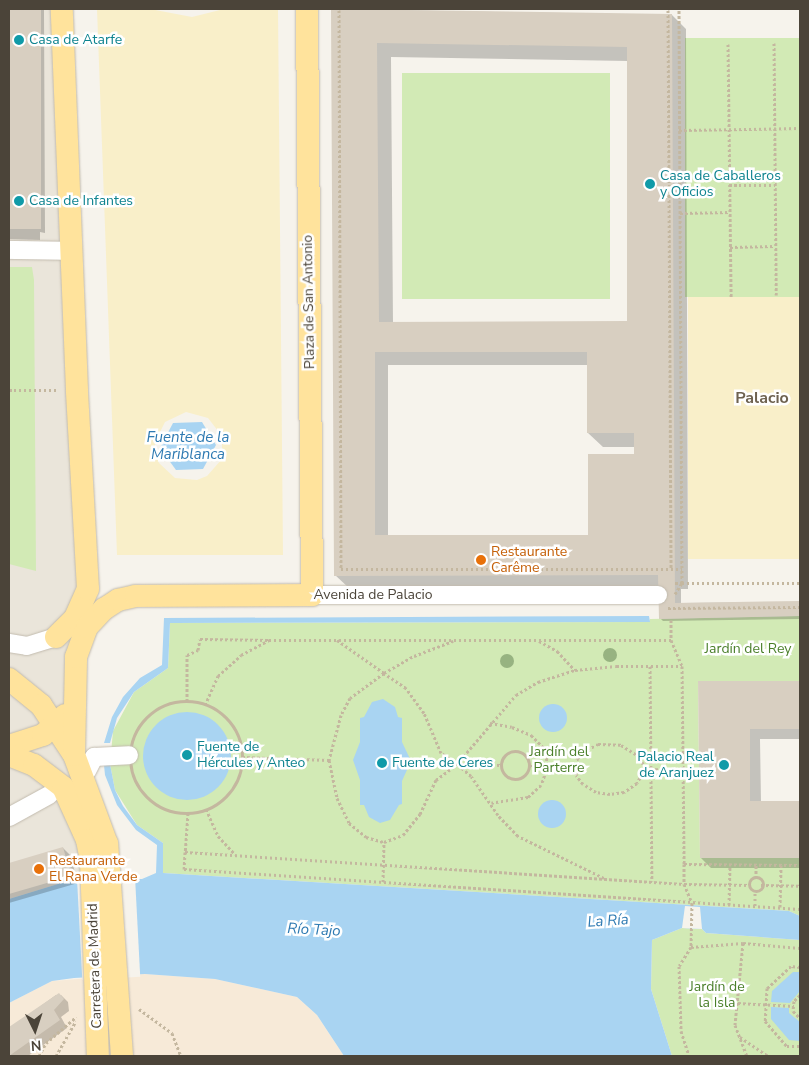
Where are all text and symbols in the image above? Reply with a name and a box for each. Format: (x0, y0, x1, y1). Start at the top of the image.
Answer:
place label: Casa de Atarfe (29, 32, 122, 48)
marker: Casa de Atarfe (13, 34, 25, 46)
place label: Casa de Caballeros y Oficios (660, 168, 781, 200)
marker: Casa de Caballeros y Oficios (644, 178, 656, 190)
place label: Casa de Infantes (29, 193, 133, 209)
marker: Casa de Infantes (13, 195, 25, 207)
street label: Plaza de San Antonio (299, 235, 319, 369)
district label: Palacio (735, 388, 789, 408)
water label: Fuente de la Mariblanca (147, 428, 229, 463)
place label: Restaurante Carême (491, 544, 567, 576)
marker: Restaurante Carême (475, 554, 487, 566)
street label: Avenida de Palacio (313, 587, 433, 603)
park label: Jardín del Rey (705, 641, 791, 657)
place label: Fuente de Hércules y Anteo (197, 739, 305, 772)
park label: Jardín del Parterre (529, 744, 589, 776)
marker: Fuente de Hércules y Anteo (181, 749, 193, 761)
place label: Palacio Real de Aranjuez (637, 749, 714, 782)
place label: Fuente de Ceres (392, 755, 493, 771)
marker: Fuente de Ceres (376, 757, 388, 769)
marker: Palacio Real de Aranjuez (718, 759, 730, 771)
place label: Restaurante El Rana Verde (49, 853, 137, 886)
marker: Restaurante El Rana Verde (33, 863, 45, 875)
street label: Carretera de Madrid (84, 903, 106, 1029)
water label: La Ría (587, 911, 629, 931)
water label: Río Tajo (287, 920, 341, 940)
park label: Jardín de la Isla (689, 979, 745, 1012)
north arrow (10, 1005, 60, 1055)
text: N (30, 1036, 42, 1055)

